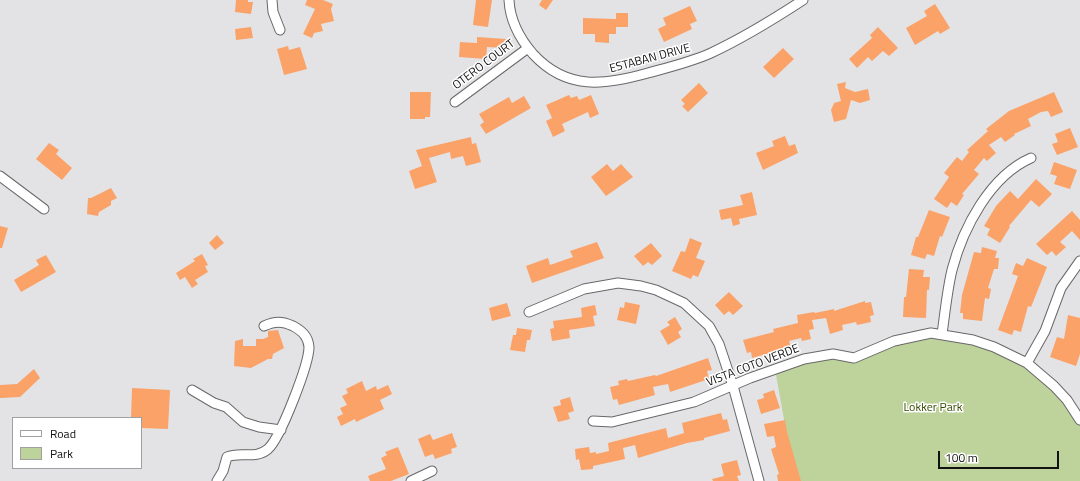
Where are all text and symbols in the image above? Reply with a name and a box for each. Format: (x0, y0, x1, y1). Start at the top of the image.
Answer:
street label: OTERO COURT (450, 37, 518, 93)
street label: ESTABAN DRIVE (608, 41, 692, 77)
street label: VISTA COTO VERDE (705, 342, 801, 390)
park label: Lokker Park (903, 401, 963, 415)
legend (12, 417, 142, 469)
text: Road (50, 424, 76, 443)
scale bar (940, 443, 1061, 469)
text: Park (50, 444, 73, 463)
text: 100 m (945, 448, 978, 467)

